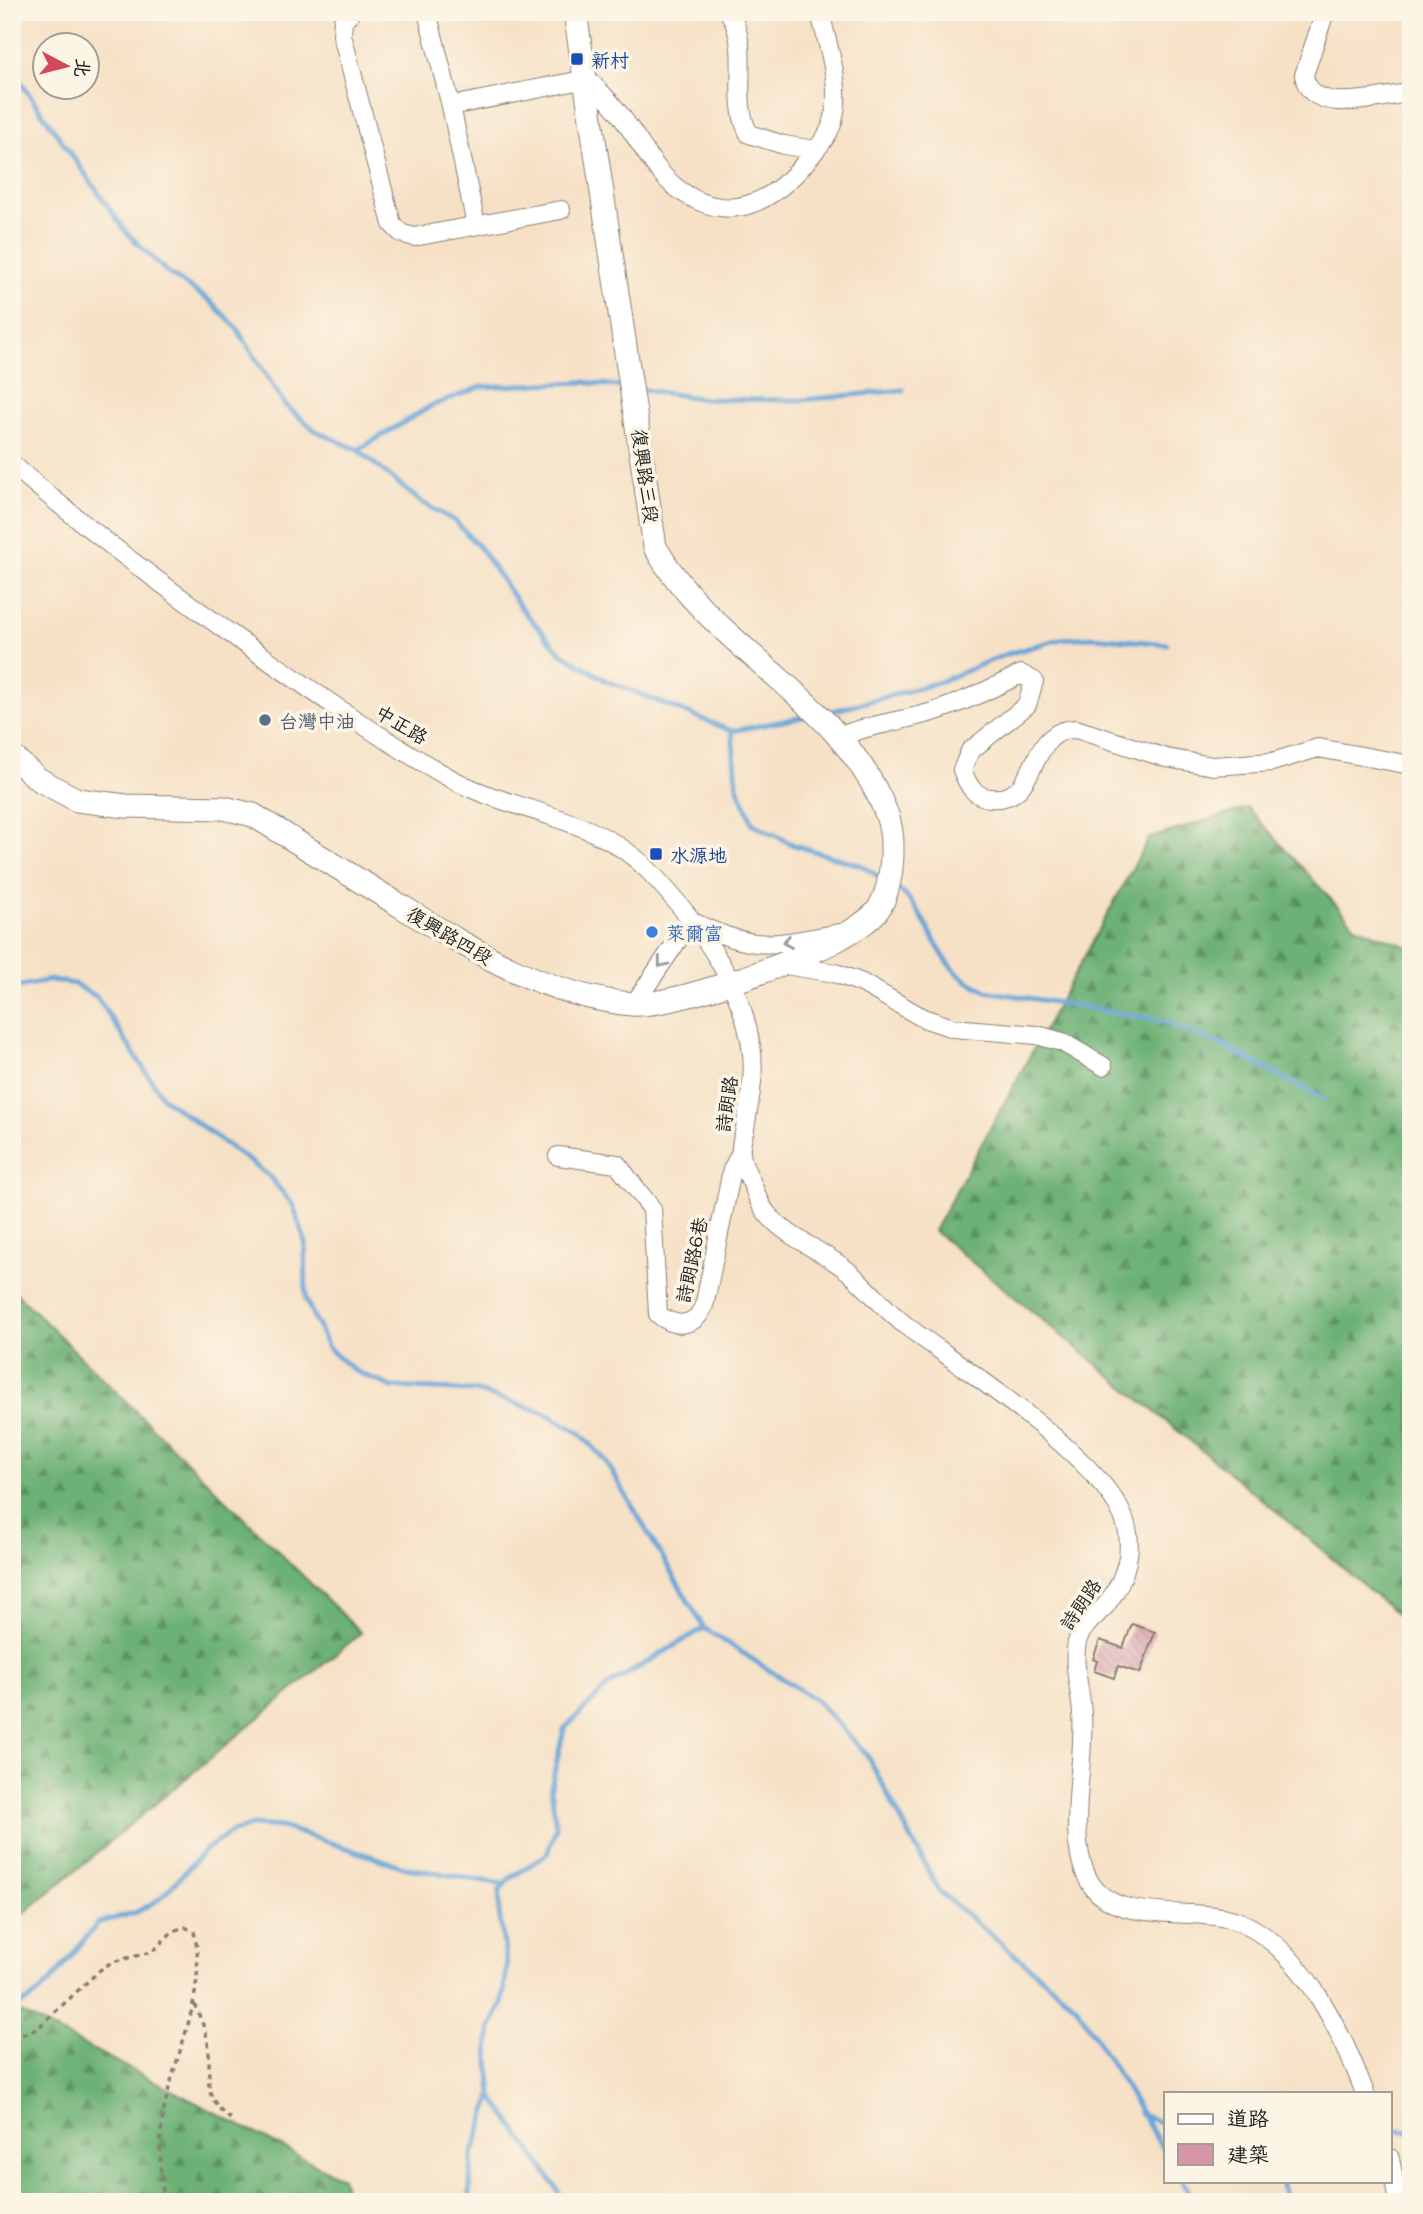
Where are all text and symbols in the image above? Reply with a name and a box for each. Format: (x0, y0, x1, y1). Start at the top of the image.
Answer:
north arrow (32, 32, 102, 102)
place label: 新村 (591, 47, 629, 72)
marker: 新村 (569, 51, 585, 67)
text: 北 (70, 57, 97, 79)
street label: 復興路三段 (627, 427, 665, 525)
street label: 中正路 (371, 699, 433, 749)
place label: 台灣中油 (279, 708, 355, 733)
marker: 台灣中油 (257, 712, 273, 728)
place label: 水源地 (670, 842, 727, 867)
marker: 水源地 (648, 846, 664, 862)
street label: 復興路四段 (403, 900, 497, 970)
place label: 萊爾富 (666, 920, 723, 945)
marker: 萊爾富 (644, 924, 660, 940)
one-way arrow (781, 934, 793, 949)
one-way arrow (658, 955, 671, 967)
street label: 詩朗路 (710, 1074, 742, 1134)
street label: 詩朗路6巷 (670, 1215, 712, 1305)
street label: 詩朗路 (1054, 1573, 1106, 1635)
legend (1164, 2092, 1392, 2182)
text: 道路 (1227, 2104, 1269, 2131)
text: 建築 (1227, 2140, 1269, 2167)

